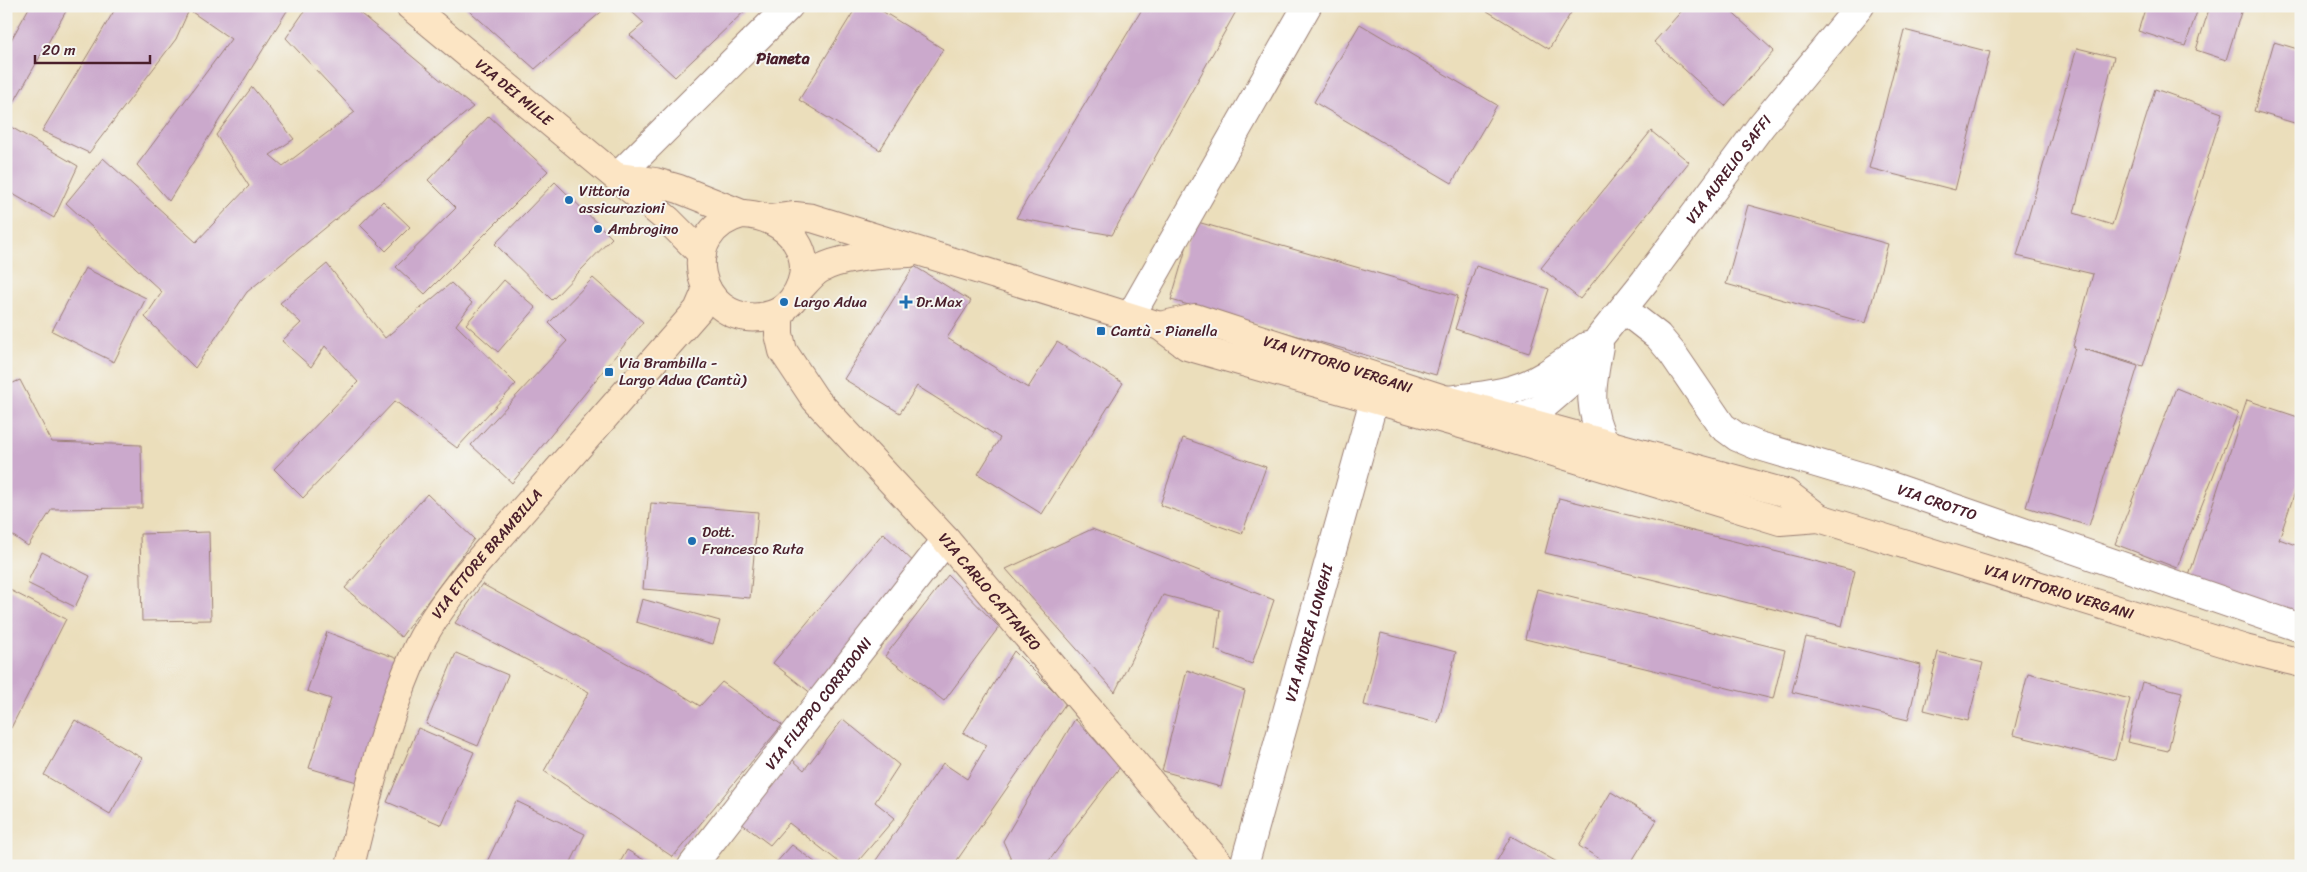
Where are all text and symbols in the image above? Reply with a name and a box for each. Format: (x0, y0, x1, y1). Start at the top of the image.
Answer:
scale bar (35, 32, 150, 64)
text: 20 m (42, 37, 76, 63)
district label: Pianeta (756, 44, 810, 73)
street label: VIA DEI MILLE (469, 52, 560, 133)
street label: VIA AURELIO SAFFI (1679, 109, 1779, 230)
place label: Vittoria assicurazioni (579, 178, 666, 221)
marker: Vittoria assicurazioni (563, 194, 575, 206)
place label: Ambrogino (607, 216, 679, 242)
marker: Ambrogino (592, 223, 604, 235)
place label: Largo Adua (794, 289, 867, 315)
place label: Dr.Max (916, 289, 963, 315)
marker: Largo Adua (778, 296, 790, 308)
marker: Dr.Max (900, 296, 912, 308)
place label: Cantù - Pianella (1111, 318, 1218, 344)
marker: Cantù - Pianella (1095, 325, 1107, 337)
street label: VIA VITTORIO VERGANI (1260, 328, 1416, 401)
place label: Via Brambilla - Largo Adua (Cantù) (619, 350, 747, 393)
marker: Via Brambilla - Largo Adua (Cantù) (603, 366, 615, 378)
street label: VIA CROTTO (1894, 476, 1981, 528)
street label: VIA ETTORE BRAMBILLA (424, 483, 549, 624)
place label: Dott. Francesco Ruta (702, 519, 804, 562)
street label: VIA CARLO CATTANEO (932, 526, 1048, 657)
marker: Dott. Francesco Ruta (686, 535, 698, 547)
street label: VIA VITTORIO VERGANI (1981, 557, 2138, 627)
street label: VIA ANDREA LONGHI (1277, 560, 1341, 705)
street label: VIA FILIPPO CORRIDONI (758, 631, 879, 776)

